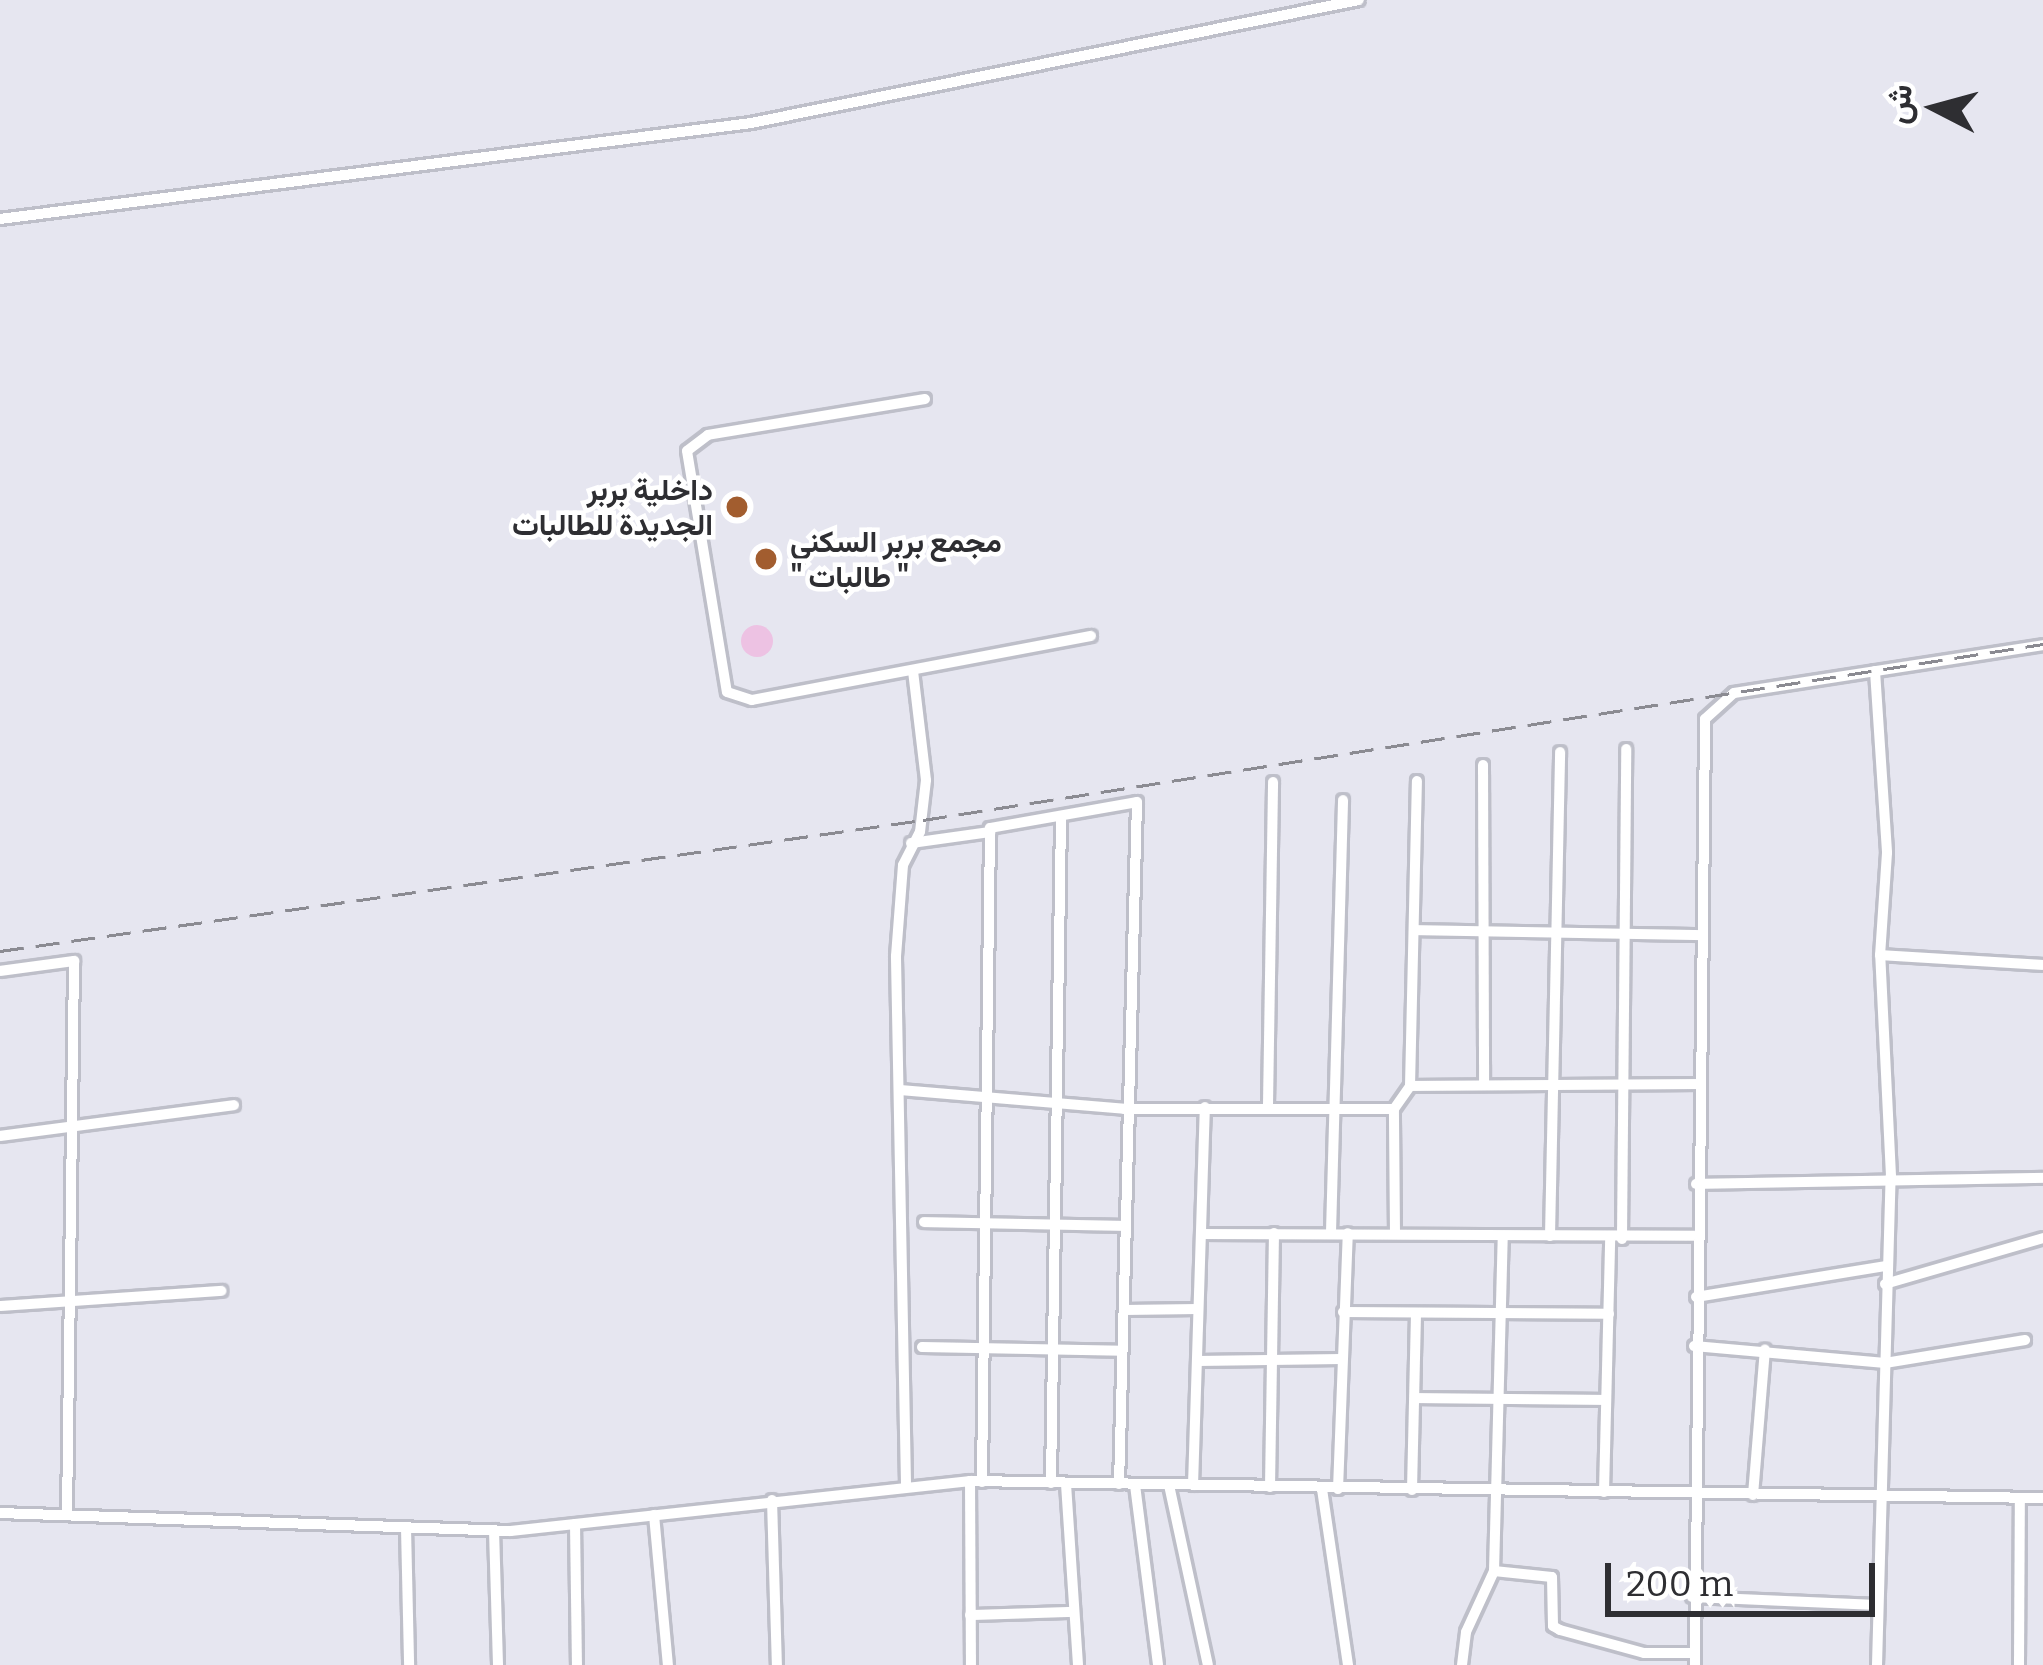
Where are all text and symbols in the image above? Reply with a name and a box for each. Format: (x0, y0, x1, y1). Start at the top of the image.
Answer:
north arrow (1875, 48, 1995, 168)
text: ش (1877, 82, 1921, 126)
place label: داخلية بربر الجديدة للطالبات (512, 472, 713, 542)
marker: داخلية بربر الجديدة للطالبات (724, 494, 750, 520)
place label: مجمع بربر السكني " طالبات " (790, 524, 1002, 594)
marker: مجمع بربر السكني " طالبات " (753, 546, 779, 572)
scale bar (1611, 1539, 1881, 1613)
text: 200 m (1626, 1562, 1733, 1606)

